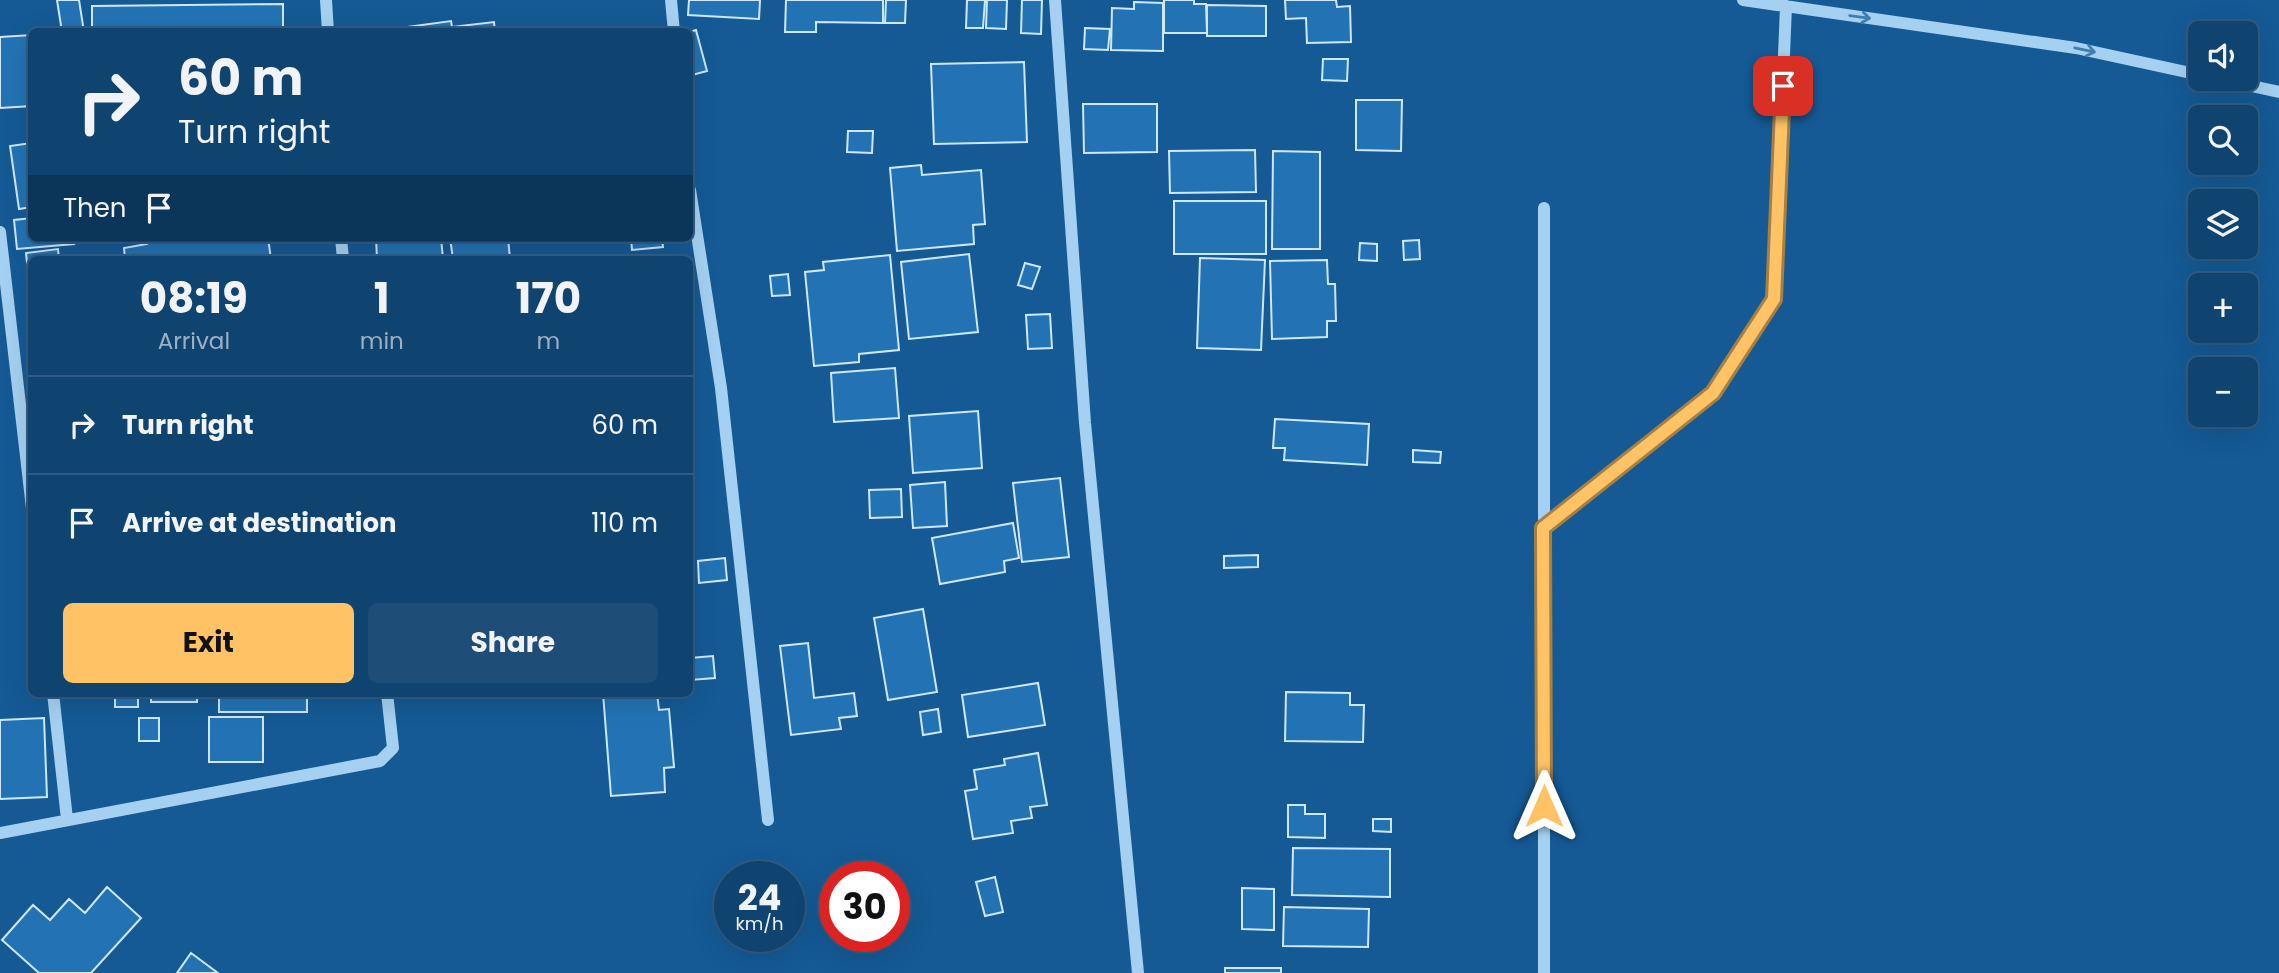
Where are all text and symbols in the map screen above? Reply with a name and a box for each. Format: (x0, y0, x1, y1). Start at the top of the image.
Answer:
one-way arrow (1848, 10, 1870, 23)
map controls (2188, 21, 2258, 427)
button: sound (2188, 21, 2258, 91)
one-way arrow (2073, 43, 2096, 57)
text: 60 m (178, 44, 303, 112)
icon: right (63, 56, 154, 147)
pin (1753, 56, 1813, 116)
icon: arrive (1764, 67, 1802, 105)
button: search (2188, 105, 2258, 175)
text: Turn right (178, 109, 330, 154)
icon: arrive (140, 189, 178, 227)
button: layers (2188, 189, 2258, 259)
text: Then (63, 190, 126, 226)
text: 08:19 (140, 269, 248, 328)
text: 1 (374, 269, 390, 328)
text: 170 (516, 269, 581, 328)
button: + (2188, 273, 2258, 343)
text: Arrival (158, 325, 230, 357)
text: min (360, 325, 404, 357)
text: m (537, 325, 560, 357)
button: − (2188, 357, 2258, 427)
icon: right (63, 406, 101, 444)
text: Turn right (122, 407, 254, 443)
text: 60 m (591, 407, 658, 443)
icon: arrive (63, 504, 101, 542)
text: Arrive at destination (122, 505, 397, 541)
text: 110 m (591, 505, 658, 541)
button: Exit (63, 603, 354, 683)
button: Share (368, 603, 658, 683)
position arrow (1507, 769, 1581, 843)
speed limit sign: 30 (819, 861, 910, 952)
text: 24 (738, 873, 781, 922)
text: km/h (736, 911, 783, 936)

